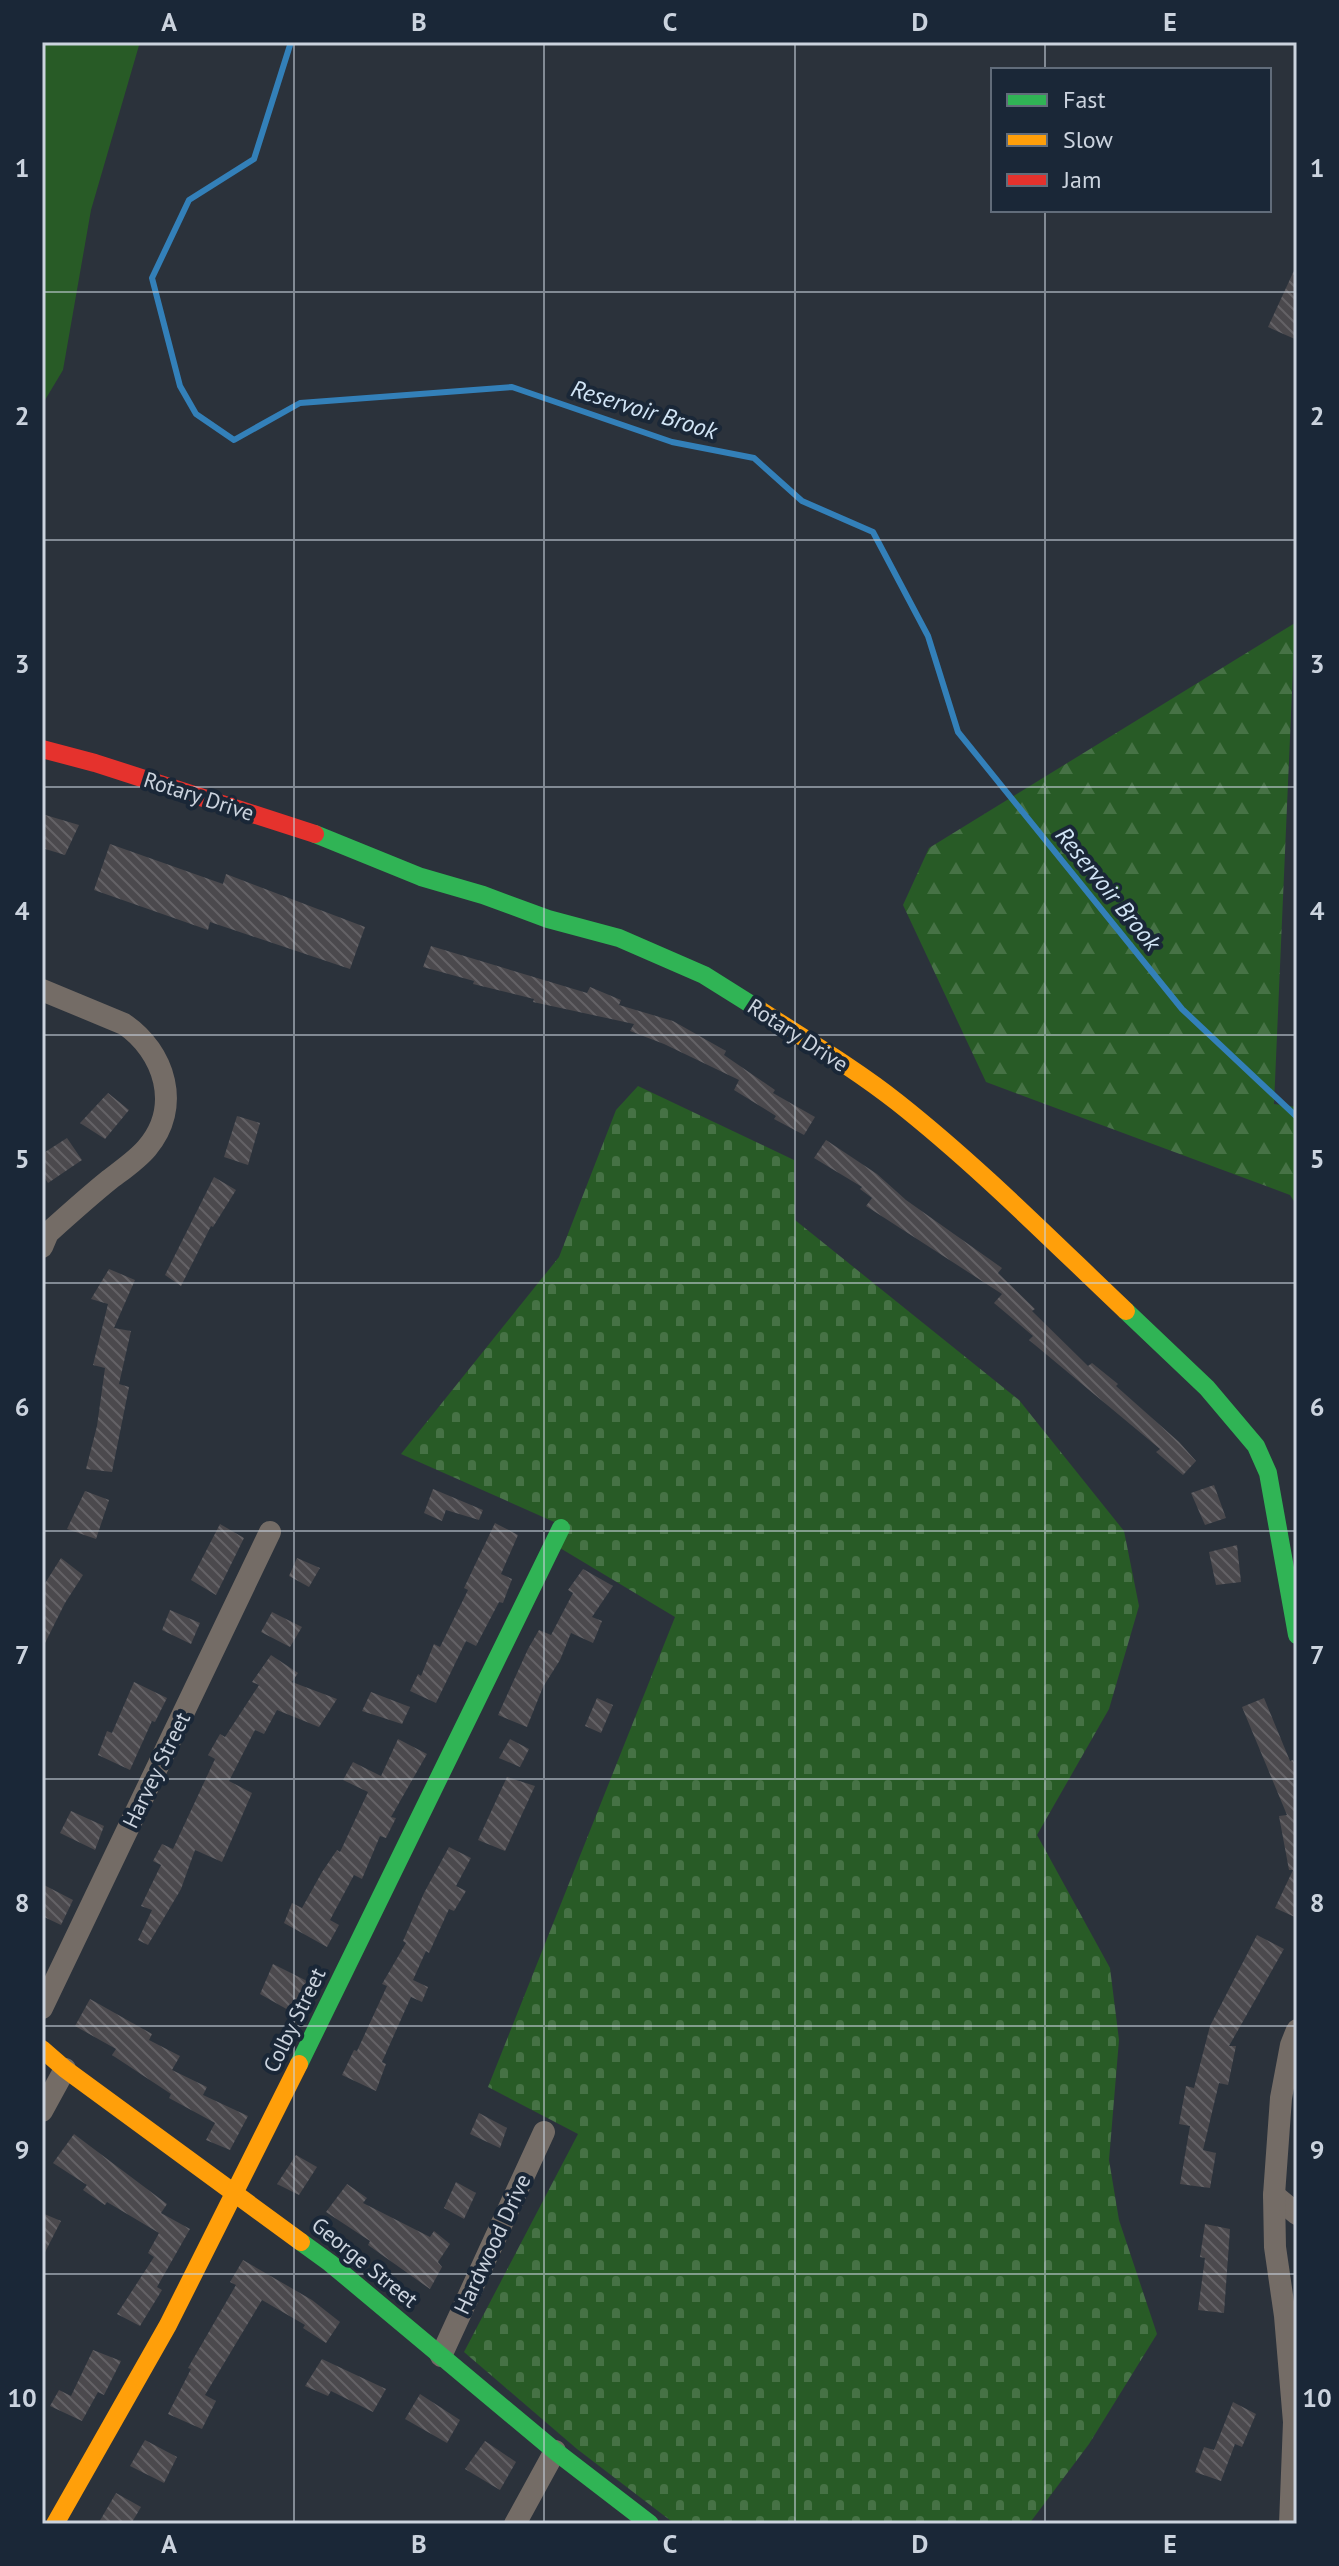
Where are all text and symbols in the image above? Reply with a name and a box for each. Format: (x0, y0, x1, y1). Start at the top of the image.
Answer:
text: A (161, 5, 177, 38)
text: B (411, 5, 427, 38)
text: C (663, 5, 677, 38)
text: D (912, 5, 928, 38)
text: E (1163, 5, 1177, 38)
legend (991, 68, 1271, 212)
text: Fast (1063, 84, 1106, 115)
text: Slow (1063, 124, 1113, 155)
text: 1 (15, 151, 29, 184)
text: 1 (1310, 151, 1324, 184)
text: Jam (1062, 164, 1101, 195)
water label: Reservoir Brook (567, 373, 722, 447)
text: 2 (15, 399, 29, 432)
text: 2 (1310, 399, 1324, 432)
text: 3 (15, 647, 29, 680)
text: 3 (1310, 647, 1324, 680)
street label: Rotary Drive (140, 765, 258, 827)
water label: Reservoir Brook (1049, 820, 1169, 958)
text: 4 (15, 894, 30, 927)
text: 4 (1310, 894, 1325, 927)
street label: Rotary Drive (742, 992, 854, 1078)
text: 5 (15, 1142, 29, 1175)
text: 5 (1310, 1142, 1324, 1175)
text: 6 (15, 1390, 29, 1423)
text: 6 (1310, 1390, 1324, 1423)
text: 7 (15, 1638, 29, 1671)
text: 7 (1310, 1638, 1324, 1671)
street label: Harvey Street (116, 1707, 196, 1833)
text: 8 (15, 1886, 29, 1919)
text: 8 (1310, 1886, 1324, 1919)
street label: Colby Street (257, 1963, 332, 2077)
text: 9 (15, 2133, 29, 2166)
text: 9 (1310, 2133, 1324, 2166)
street label: Hardwood Drive (447, 2169, 537, 2319)
street label: George Street (306, 2211, 424, 2314)
text: 10 (7, 2381, 37, 2414)
text: 10 (1302, 2381, 1332, 2414)
text: A (161, 2527, 177, 2560)
text: B (411, 2527, 427, 2560)
text: C (663, 2527, 677, 2560)
text: D (912, 2527, 928, 2560)
text: E (1163, 2527, 1177, 2560)

